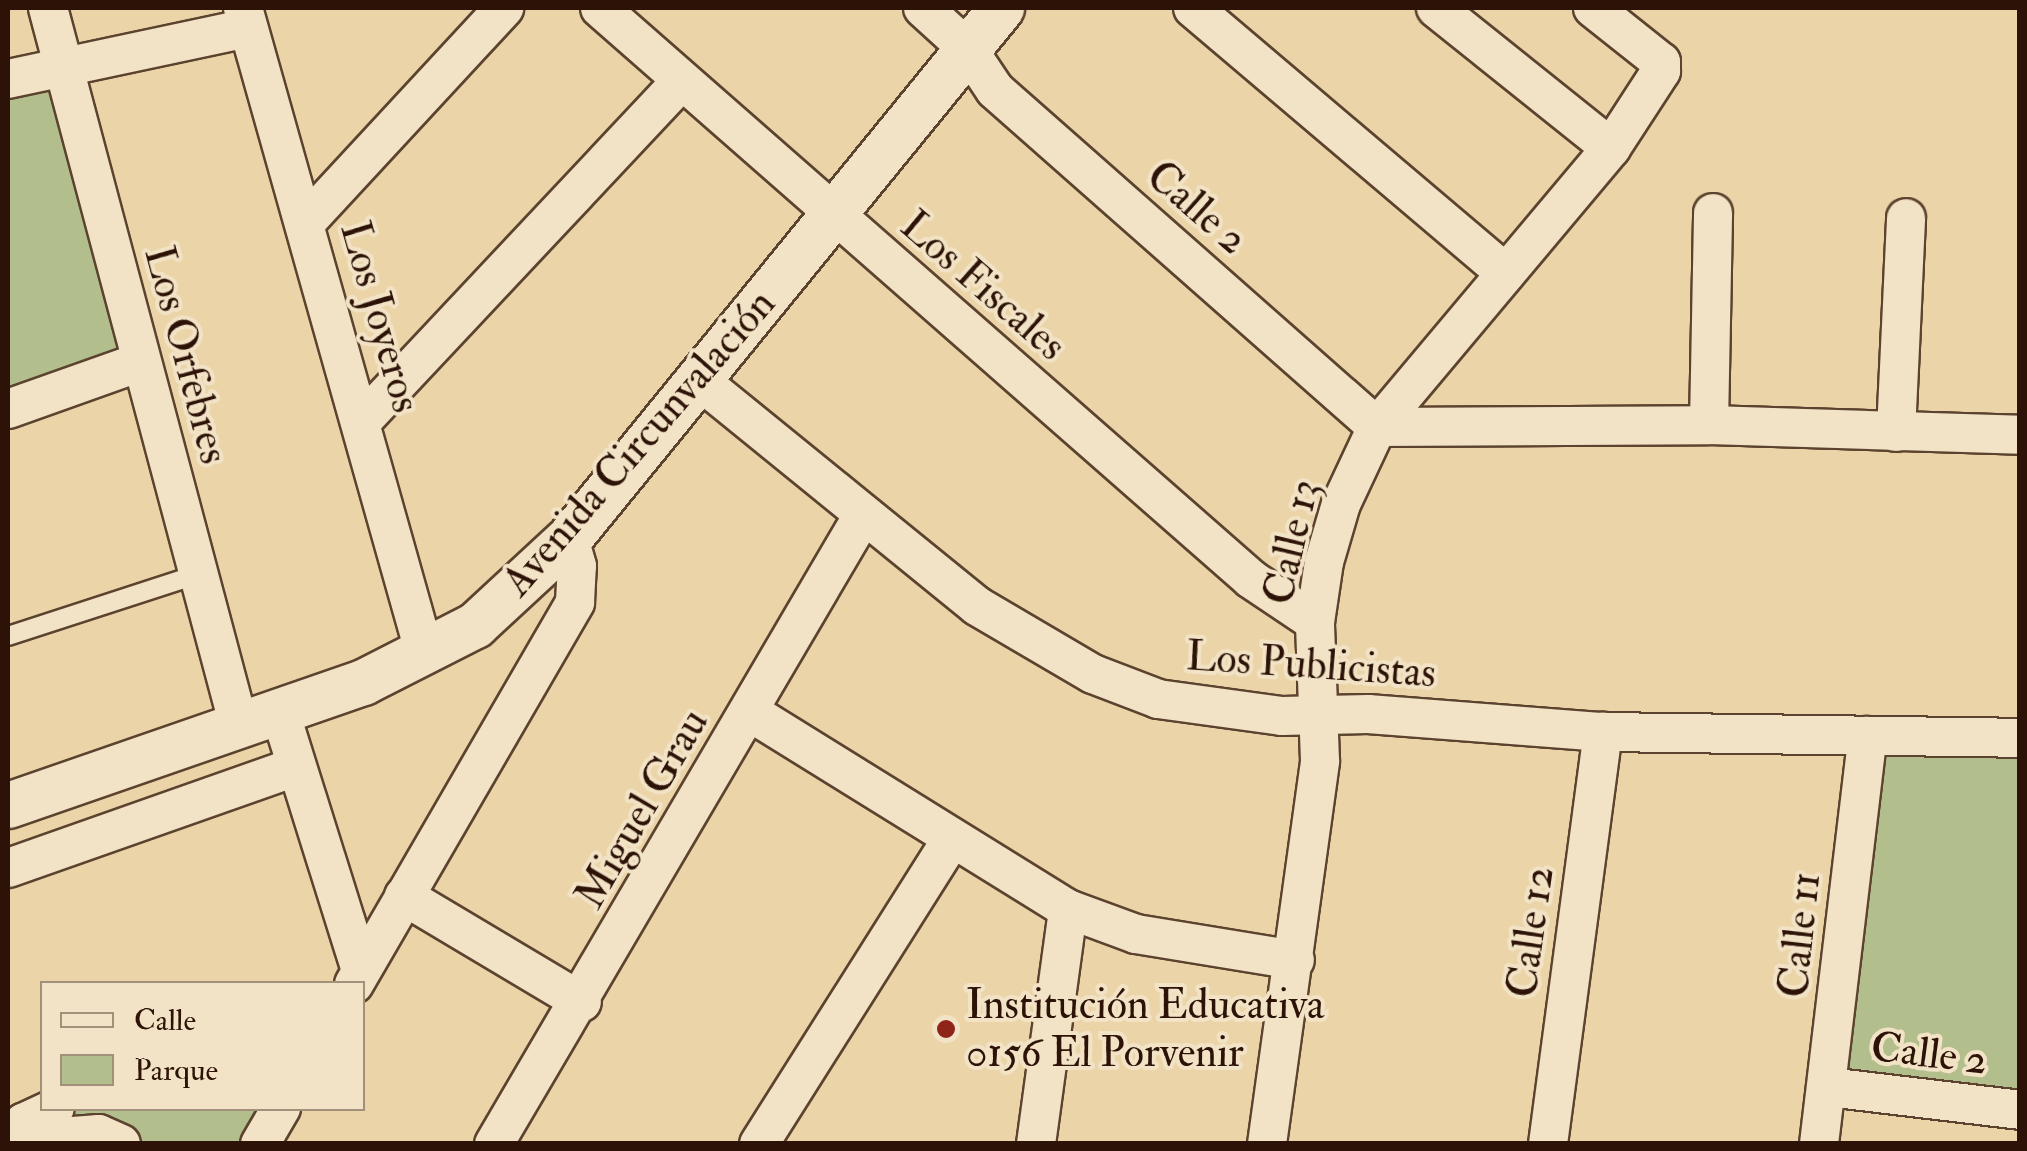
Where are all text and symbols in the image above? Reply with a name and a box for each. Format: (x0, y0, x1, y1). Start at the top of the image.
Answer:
street label: Calle 2 (1136, 151, 1258, 265)
street label: Los Fiscales (890, 201, 1076, 371)
street label: Los Joyeros (329, 216, 431, 418)
street label: Los Orfebres (133, 241, 239, 469)
street label: Avenida Circunvalación (492, 279, 786, 607)
street label: Calle 13 (1253, 475, 1331, 609)
street label: Los Publicistas (1184, 631, 1438, 699)
street label: Miguel Grau (565, 700, 719, 918)
street label: Calle 12 (1497, 863, 1565, 1001)
street label: Calle 11 (1768, 870, 1832, 1000)
place label: Institución Educativa 0156 El Porvenir (966, 980, 1324, 1078)
legend (40, 981, 365, 1111)
text: Calle (134, 1002, 196, 1039)
marker: Institución Educativa 0156 El Porvenir (935, 1018, 957, 1040)
street label: Calle 2 (1868, 1022, 1990, 1086)
text: Parque (134, 1052, 218, 1089)

